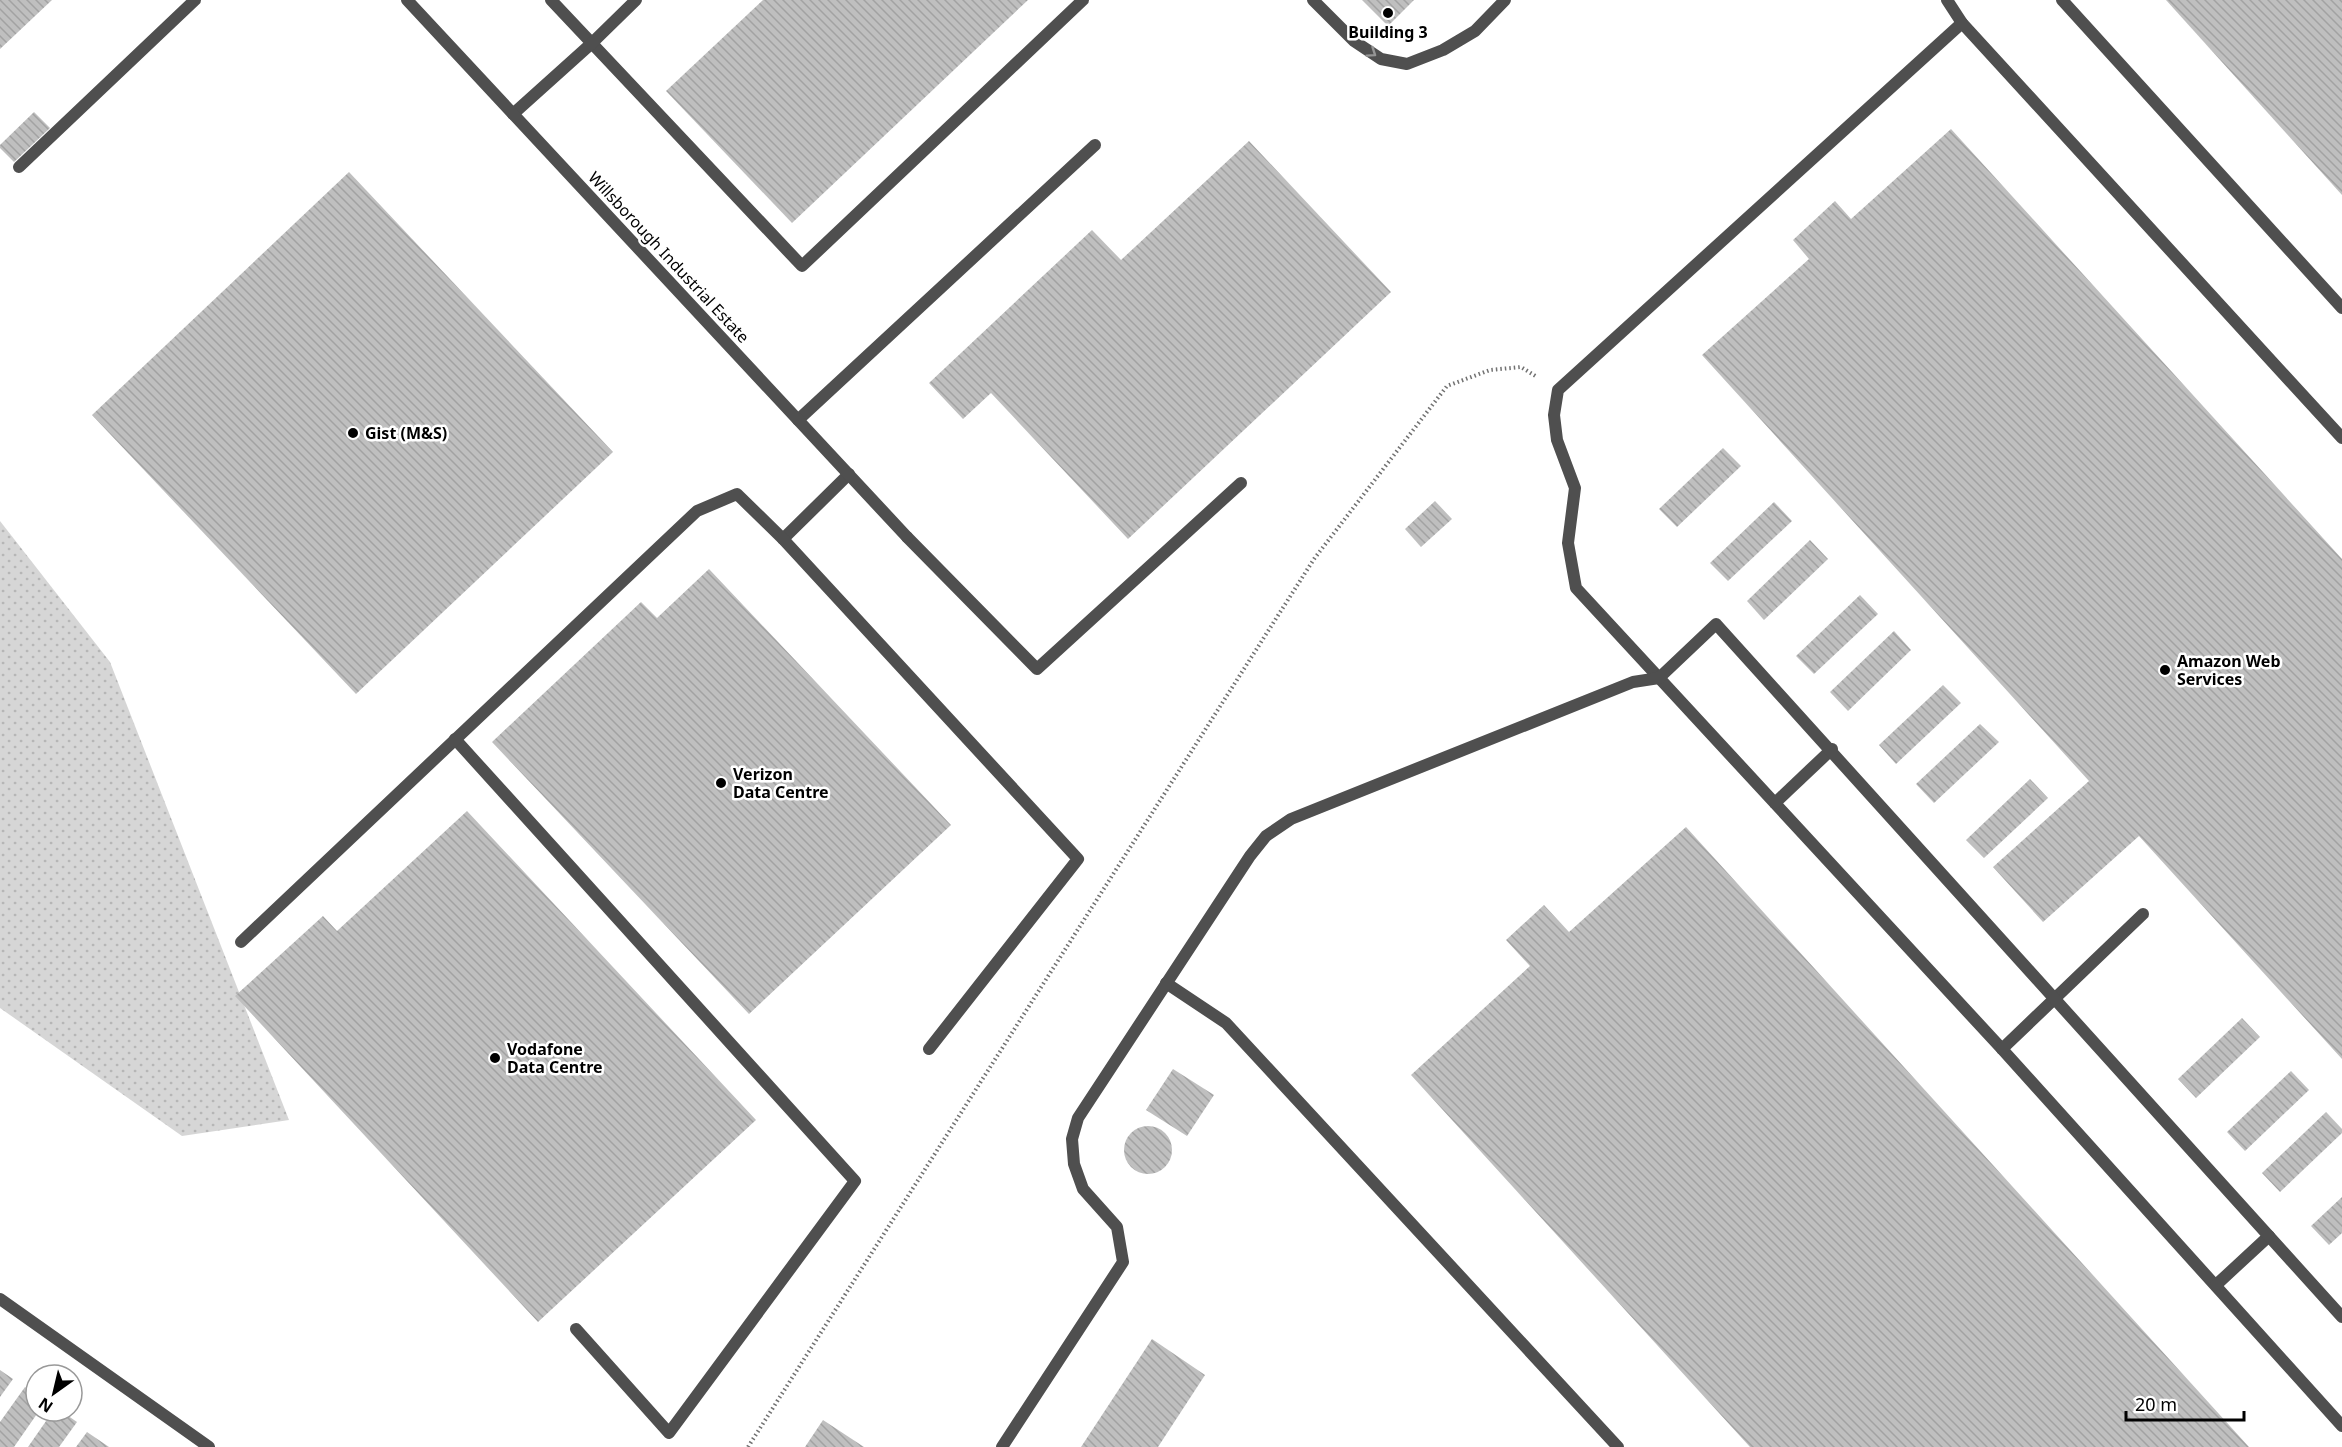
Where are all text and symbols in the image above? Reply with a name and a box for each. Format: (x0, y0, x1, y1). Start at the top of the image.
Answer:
marker: Building 3 (1381, 6, 1395, 20)
place label: Building 3 (1348, 21, 1428, 43)
one-way arrow (1365, 46, 1376, 57)
street label: Willsborough Industrial Estate (584, 167, 754, 347)
place label: Gist (M&S) (365, 422, 447, 444)
marker: Gist (M&S) (346, 426, 360, 440)
place label: Amazon Web Services (2177, 650, 2281, 690)
marker: Amazon Web Services (2158, 663, 2172, 677)
place label: Verizon Data Centre (733, 763, 829, 803)
marker: Verizon Data Centre (714, 776, 728, 790)
place label: Vodafone Data Centre (507, 1038, 603, 1078)
marker: Vodafone Data Centre (488, 1051, 502, 1065)
north arrow (24, 1363, 84, 1423)
scale bar (2126, 1384, 2244, 1422)
text: 20 m (2135, 1392, 2177, 1416)
text: N (34, 1393, 57, 1418)

